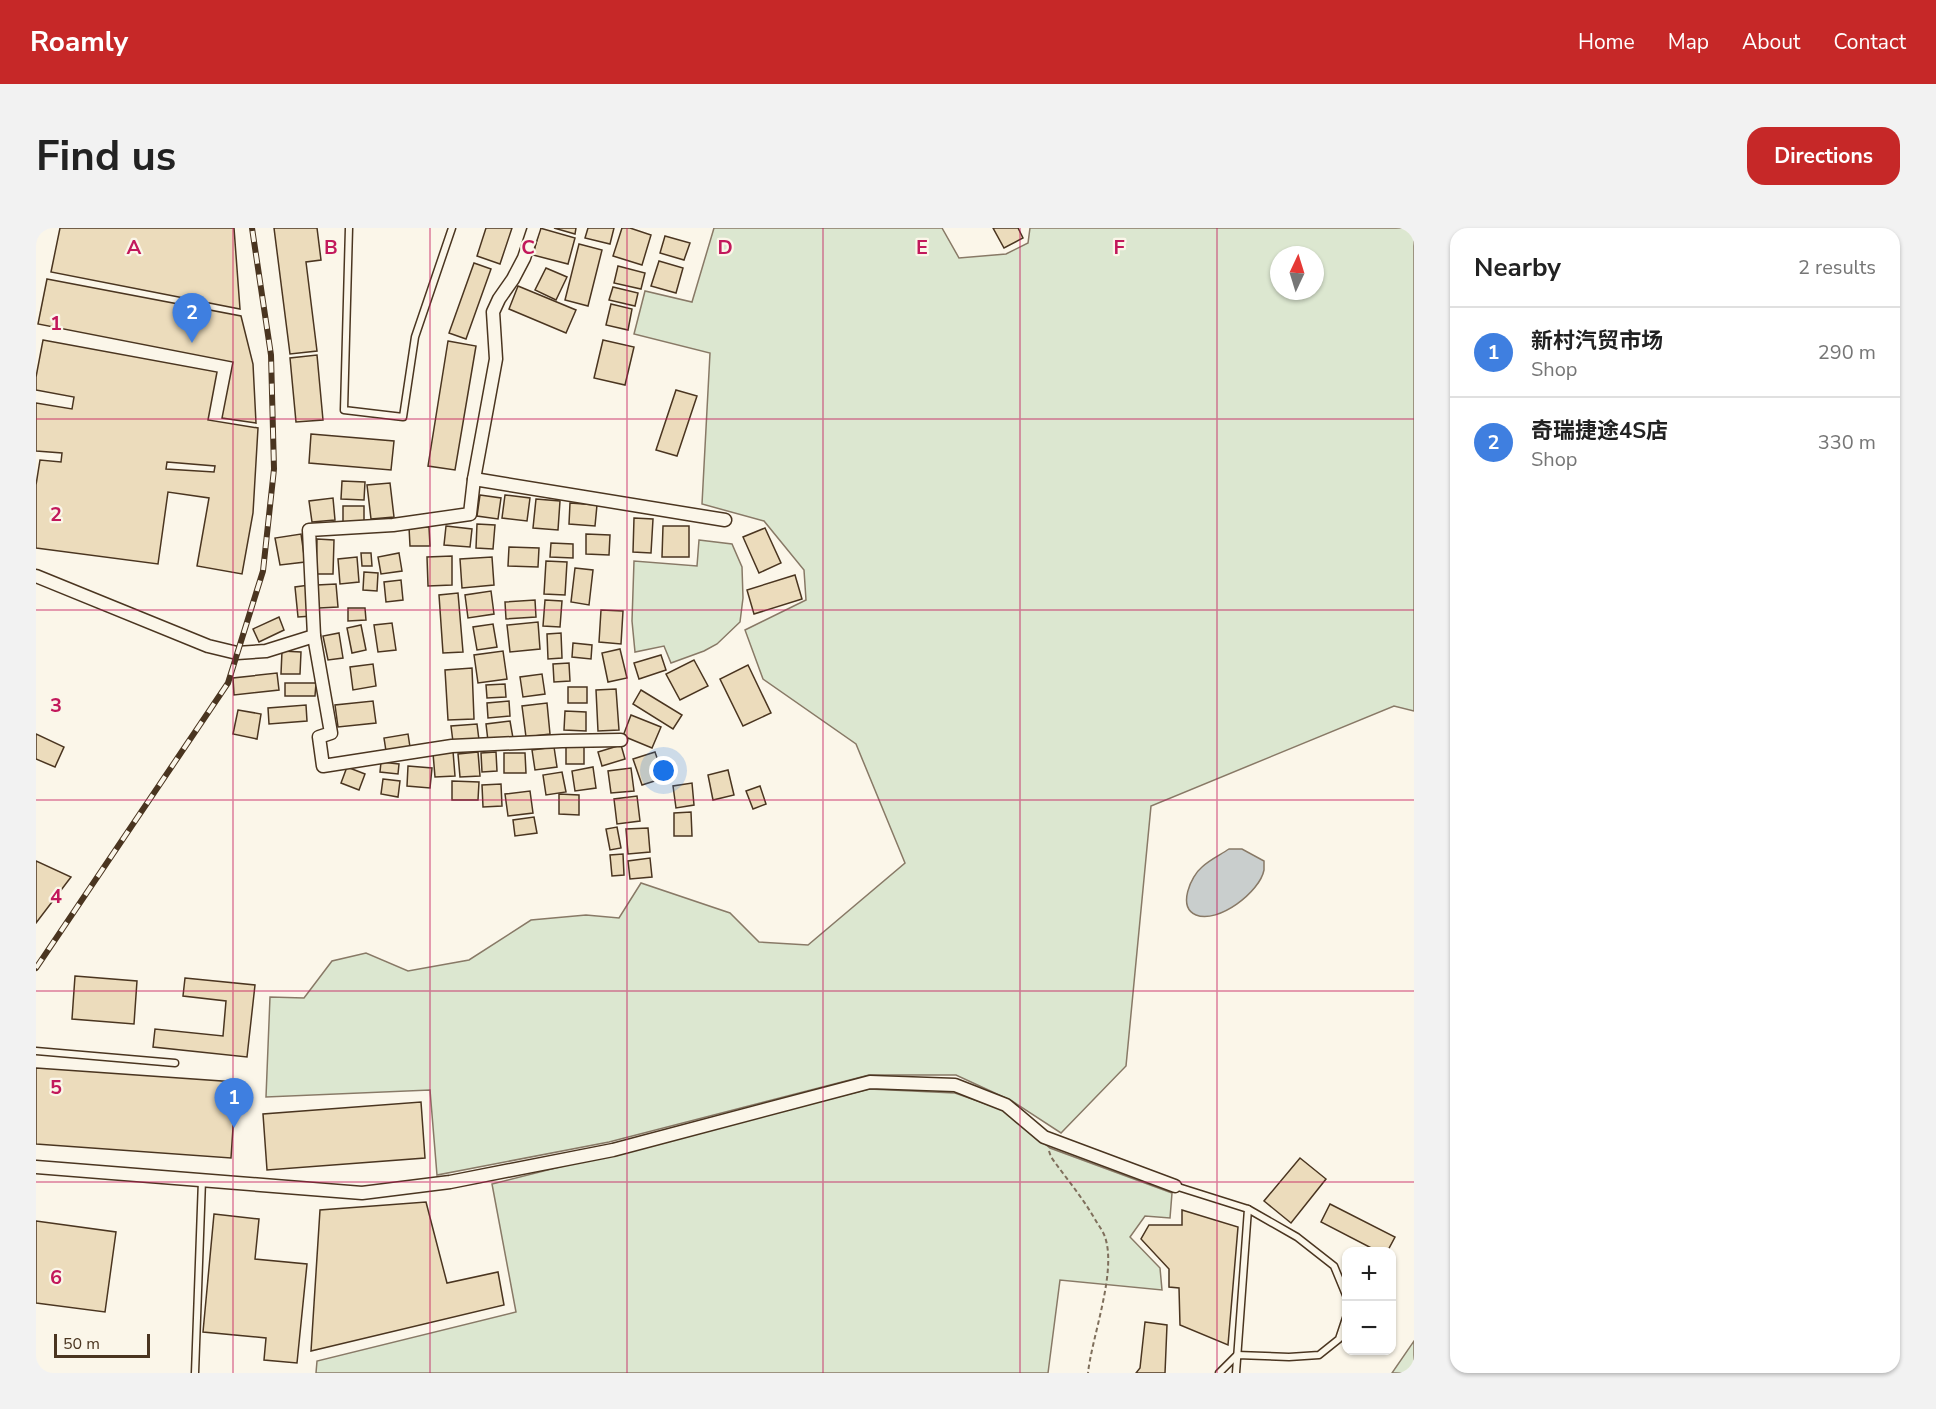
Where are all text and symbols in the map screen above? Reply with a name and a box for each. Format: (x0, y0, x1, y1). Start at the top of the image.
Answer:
text: Roamly (30, 23, 128, 61)
text: Home (1578, 28, 1635, 56)
text: Map (1668, 28, 1709, 56)
text: About (1742, 28, 1800, 56)
text: Contact (1833, 28, 1906, 56)
button: Directions (1747, 127, 1900, 185)
text: Find us (36, 128, 176, 185)
text: A (127, 234, 142, 261)
text: B (324, 234, 338, 261)
text: C (521, 234, 535, 261)
text: D (717, 234, 733, 261)
text: E (916, 234, 928, 261)
text: F (1113, 234, 1125, 261)
north arrow (1270, 246, 1324, 300)
text: Nearby (1474, 250, 1561, 285)
text: 2 results (1798, 254, 1876, 281)
pin: 2 (172, 294, 212, 343)
text: 1 (50, 310, 62, 337)
text: 新村汽贸市场 (1531, 326, 1663, 356)
text: 1 (1488, 339, 1500, 366)
text: 290 m (1818, 339, 1876, 366)
text: Shop (1531, 356, 1577, 383)
text: 奇瑞捷途4S店 (1531, 416, 1668, 446)
text: 2 (1488, 429, 1500, 456)
text: 330 m (1818, 429, 1876, 456)
text: Shop (1531, 446, 1577, 473)
text: 2 (50, 501, 62, 528)
text: 3 (50, 692, 62, 719)
your location (649, 756, 678, 785)
text: 4 (50, 883, 62, 910)
text: 5 (50, 1074, 62, 1101)
pin: 1 (214, 1078, 254, 1128)
map controls (1342, 1247, 1396, 1355)
button: + (1342, 1247, 1396, 1301)
text: 6 (50, 1264, 62, 1291)
button: − (1342, 1301, 1396, 1355)
scale bar (54, 1331, 150, 1358)
text: 50 m (63, 1333, 100, 1355)

